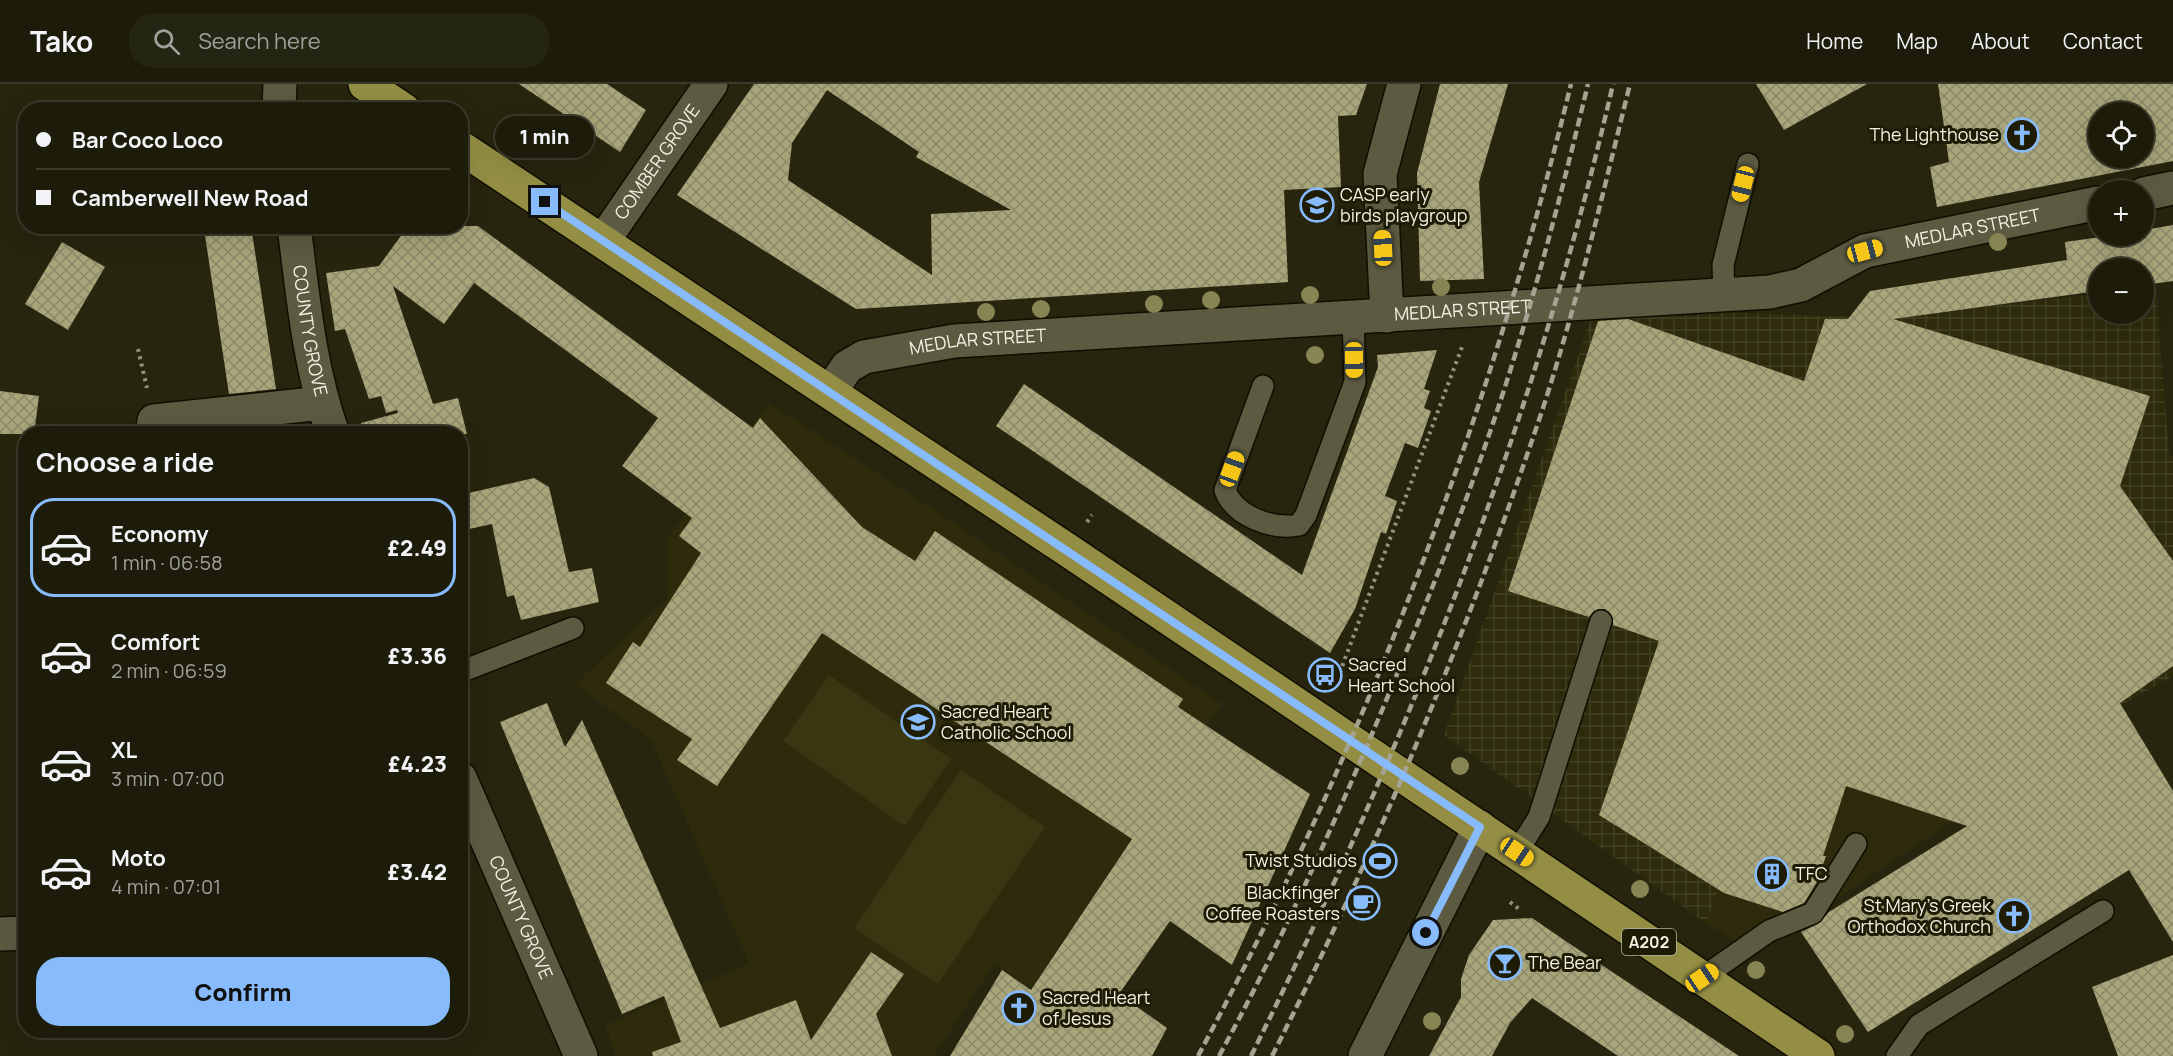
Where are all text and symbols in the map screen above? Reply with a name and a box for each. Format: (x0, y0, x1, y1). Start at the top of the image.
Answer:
search box (129, 14, 549, 68)
text: Tako (30, 22, 93, 60)
icon: search (150, 25, 183, 58)
text: Search here (198, 26, 321, 56)
text: Home (1806, 27, 1863, 55)
text: Map (1896, 27, 1938, 55)
text: About (1971, 27, 2030, 55)
text: Contact (2063, 27, 2143, 55)
street label: COMBER GROVE (608, 99, 705, 224)
map controls (2088, 102, 2154, 324)
button: locate (2088, 102, 2154, 168)
callout: 1 min (496, 115, 594, 157)
church icon: The Lighthouse (2004, 117, 2040, 153)
place label: The Lighthouse (1869, 122, 1999, 146)
text: 1 min (519, 123, 570, 150)
text: Bar Coco Loco (72, 125, 223, 155)
car (1730, 164, 1756, 204)
button: + (2088, 180, 2154, 246)
place label: CASP early birds playgroup (1340, 182, 1467, 227)
text: Camberwell New Road (72, 183, 309, 213)
school or university icon: CASP early birds playgroup (1299, 187, 1335, 223)
route end (531, 188, 558, 215)
street label: MEDLAR STREET (1903, 202, 2042, 253)
car (1373, 230, 1393, 266)
car (1845, 238, 1885, 264)
button: − (2088, 258, 2154, 324)
street label: COUNTY GROVE (288, 264, 334, 399)
street label: MEDLAR STREET (1393, 293, 1532, 326)
street label: MEDLAR STREET (907, 322, 1047, 360)
car (1345, 342, 1363, 378)
text: Choose a ride (36, 443, 214, 480)
car (1217, 449, 1247, 489)
text: Economy (111, 519, 209, 549)
icon: car (39, 521, 93, 575)
text: £2.49 (388, 533, 447, 563)
text: 1 min · 06:58 (111, 549, 223, 576)
text: Comfort (111, 627, 200, 657)
icon: car (39, 629, 93, 683)
text: £3.36 (388, 641, 447, 671)
place label: Sacred Heart School (1348, 652, 1455, 697)
text: 2 min · 06:59 (111, 657, 227, 684)
bus stop icon: Sacred Heart School (1307, 657, 1343, 693)
place label: Sacred Heart Catholic School (941, 699, 1072, 744)
school or university icon: Sacred Heart Catholic School (900, 704, 936, 740)
text: XL (111, 735, 137, 765)
icon: car (39, 737, 93, 791)
text: £4.23 (388, 749, 447, 779)
text: 3 min · 07:00 (111, 765, 225, 792)
car (1497, 834, 1537, 870)
text: Moto (111, 843, 166, 873)
sports icon: Twist Studios (1362, 843, 1398, 879)
icon: car (39, 845, 93, 899)
place label: Twist Studios (1245, 848, 1357, 872)
street label: COUNTY GROVE (484, 851, 559, 983)
building icon: TFC (1754, 856, 1790, 892)
text: £3.42 (388, 857, 447, 887)
place label: TFC (1795, 861, 1828, 885)
text: 4 min · 07:01 (111, 873, 221, 900)
place label: Blackfinger Coffee Roasters (1206, 880, 1341, 925)
cafe icon: Blackfinger Coffee Roasters (1345, 885, 1381, 921)
place label: St Mary's Greek Orthodox Church (1847, 893, 1992, 938)
church icon: St Mary's Greek Orthodox Church (1996, 898, 2032, 934)
route start (1412, 919, 1439, 946)
road number: A202 (1622, 929, 1676, 955)
bar icon: The Bear (1487, 945, 1523, 981)
place label: The Bear (1528, 950, 1602, 974)
button: Confirm (36, 957, 450, 1026)
car (1682, 960, 1722, 996)
place label: Sacred Heart of Jesus (1042, 985, 1151, 1030)
church icon: Sacred Heart of Jesus (1001, 990, 1037, 1026)

